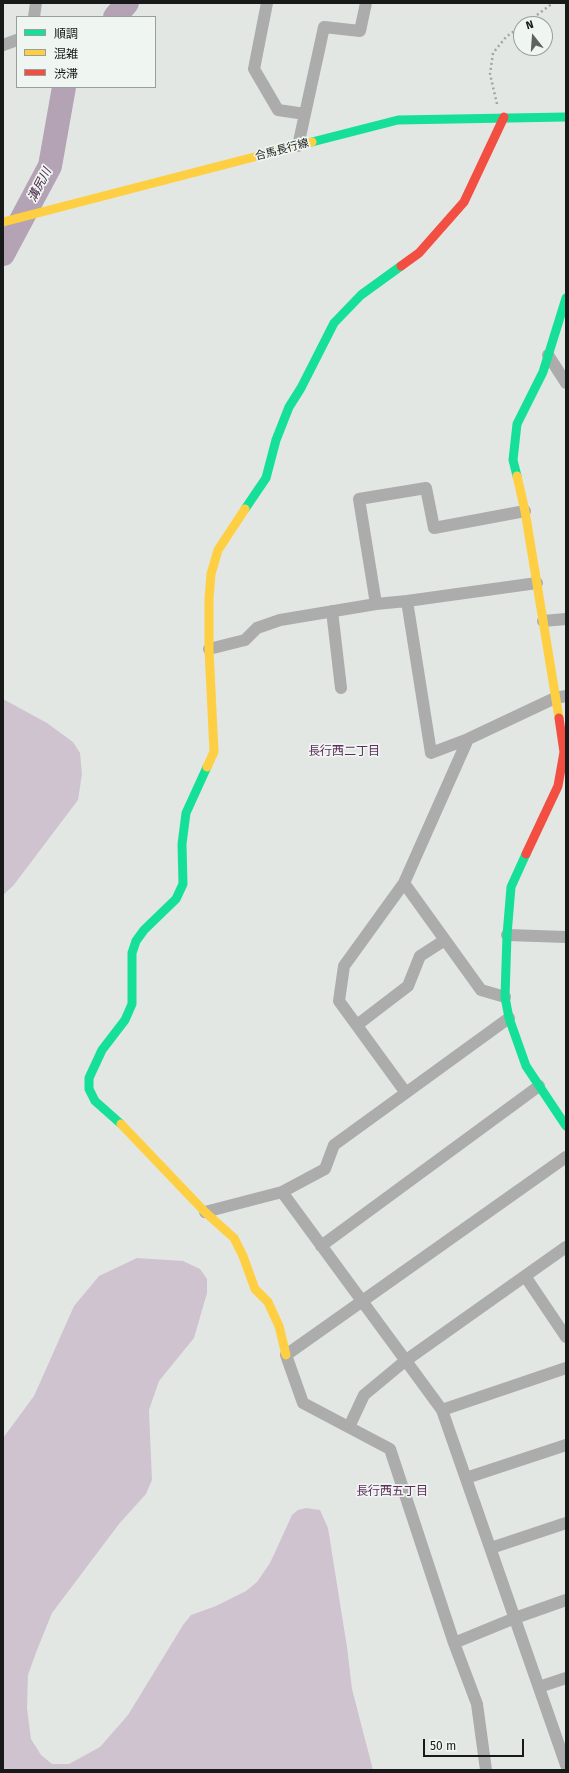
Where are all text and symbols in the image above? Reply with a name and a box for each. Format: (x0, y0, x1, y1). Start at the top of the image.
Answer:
legend (16, 16, 156, 88)
north arrow (513, 16, 553, 56)
text: N (524, 18, 535, 32)
text: 順調 (54, 27, 78, 41)
text: 混雑 (54, 47, 78, 61)
text: 渋滞 (54, 67, 78, 81)
street label: 合馬長行線 (254, 137, 310, 163)
water label: 溝尻川 (25, 166, 55, 204)
district label: 長行西二丁目 (308, 745, 380, 759)
district label: 長行西五丁目 (356, 1485, 428, 1499)
scale bar (425, 1731, 526, 1757)
text: 50 m (430, 1739, 456, 1753)

